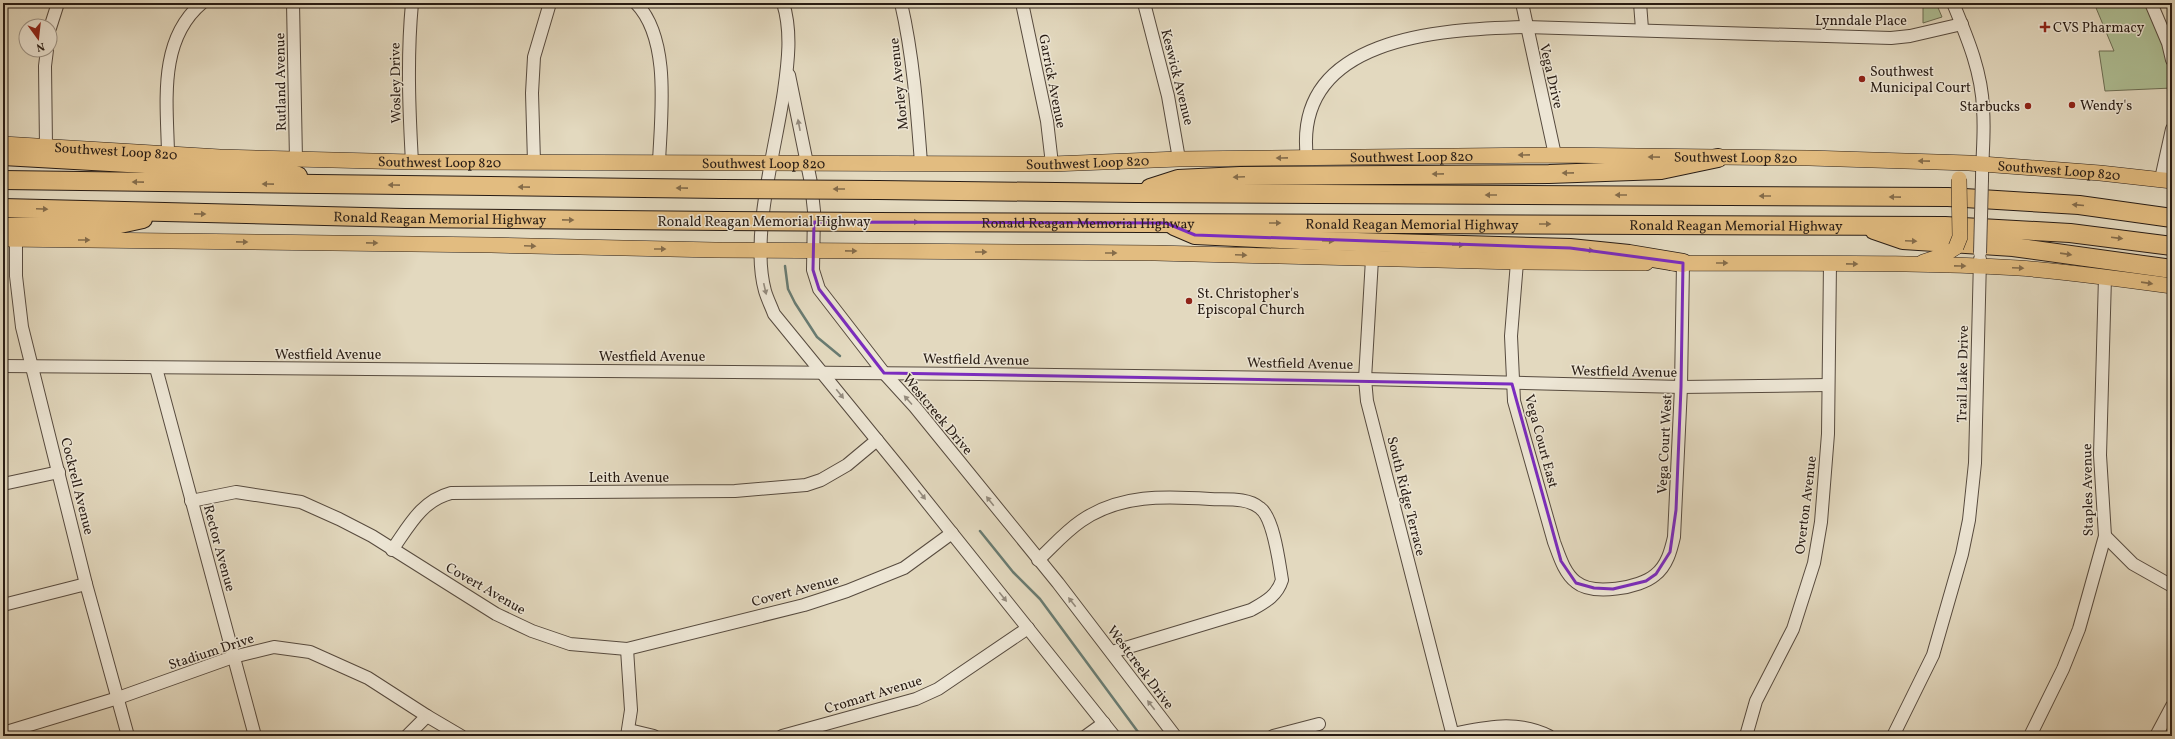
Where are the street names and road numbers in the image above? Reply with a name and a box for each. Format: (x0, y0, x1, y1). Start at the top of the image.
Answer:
street label: Lynndale Place (1815, 12, 1907, 31)
street label: Keswick Avenue (1155, 27, 1198, 128)
street label: Rutland Avenue (271, 32, 292, 131)
street label: Garrick Avenue (1033, 33, 1070, 130)
street label: Morley Avenue (885, 36, 914, 131)
street label: Wosley Drive (386, 42, 407, 124)
street label: Vega Drive (1534, 42, 1567, 111)
street label: Southwest Loop 820 (54, 139, 178, 165)
street label: Southwest Loop 820 (1350, 148, 1473, 168)
street label: Southwest Loop 820 (1674, 148, 1797, 169)
street label: Southwest Loop 820 (1026, 152, 1150, 175)
street label: Southwest Loop 820 (378, 153, 501, 173)
street label: Southwest Loop 820 (702, 155, 825, 174)
street label: Southwest Loop 820 (1997, 157, 2121, 186)
street label: Ronald Reagan Memorial Highway (333, 208, 547, 230)
street label: Ronald Reagan Memorial Highway (657, 213, 871, 232)
street label: Ronald Reagan Memorial Highway (981, 214, 1195, 234)
street label: Ronald Reagan Memorial Highway (1305, 216, 1519, 235)
street label: Ronald Reagan Memorial Highway (1629, 217, 1843, 237)
street label: Trail Lake Drive (1953, 325, 1974, 423)
street label: Westfield Avenue (275, 346, 382, 365)
street label: Westfield Avenue (599, 348, 706, 367)
street label: Westfield Avenue (923, 350, 1030, 371)
street label: Westfield Avenue (1247, 354, 1354, 375)
street label: Westfield Avenue (1571, 362, 1678, 383)
street label: Westcreek Drive (897, 370, 977, 460)
street label: Vega Court East (1519, 392, 1562, 490)
street label: Vega Court West (1653, 394, 1678, 494)
street label: South Ridge Terrace (1382, 435, 1430, 558)
street label: Cockrell Avenue (55, 436, 98, 537)
street label: Staples Avenue (2078, 443, 2099, 537)
street label: Overton Avenue (1791, 454, 1822, 556)
street label: Leith Avenue (589, 469, 670, 488)
street label: Rector Avenue (198, 503, 239, 594)
street label: Covert Avenue (442, 559, 529, 620)
street label: Covert Avenue (750, 571, 842, 612)
street label: Westcreek Drive (1102, 622, 1178, 714)
street label: Stadium Drive (166, 630, 257, 675)
street label: Cromart Avenue (822, 671, 925, 719)

